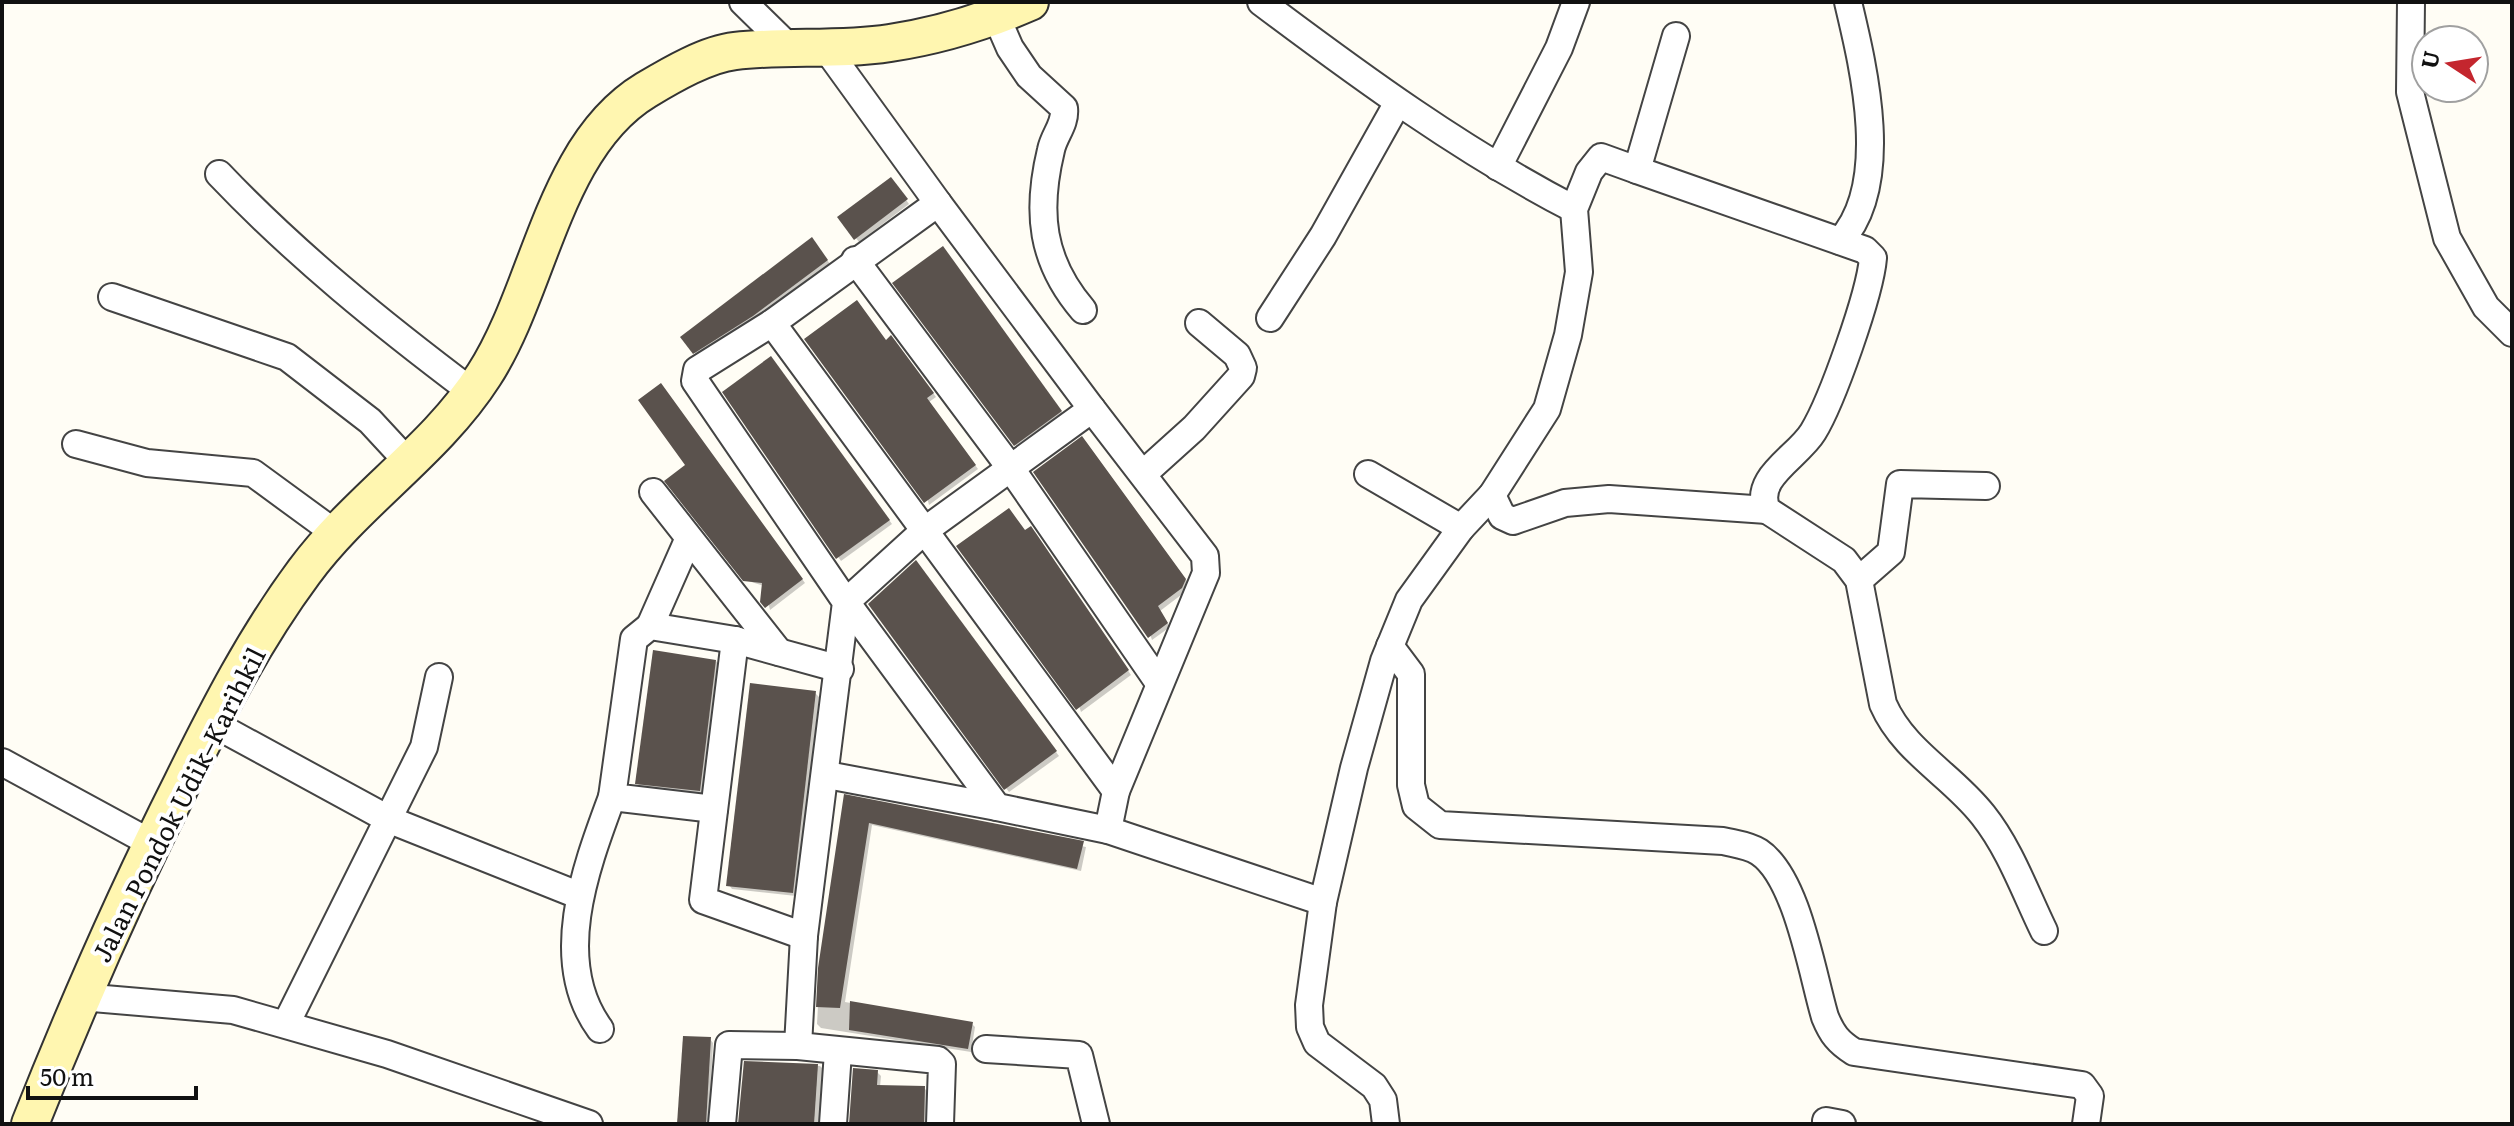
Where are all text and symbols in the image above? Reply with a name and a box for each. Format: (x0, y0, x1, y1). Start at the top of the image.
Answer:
north arrow (2410, 24, 2490, 104)
text: U (2411, 48, 2447, 71)
street label: Jalan Pondok Udik–Karihkil (80, 640, 274, 968)
scale bar (28, 1050, 196, 1100)
text: 50 m (40, 1058, 94, 1093)

